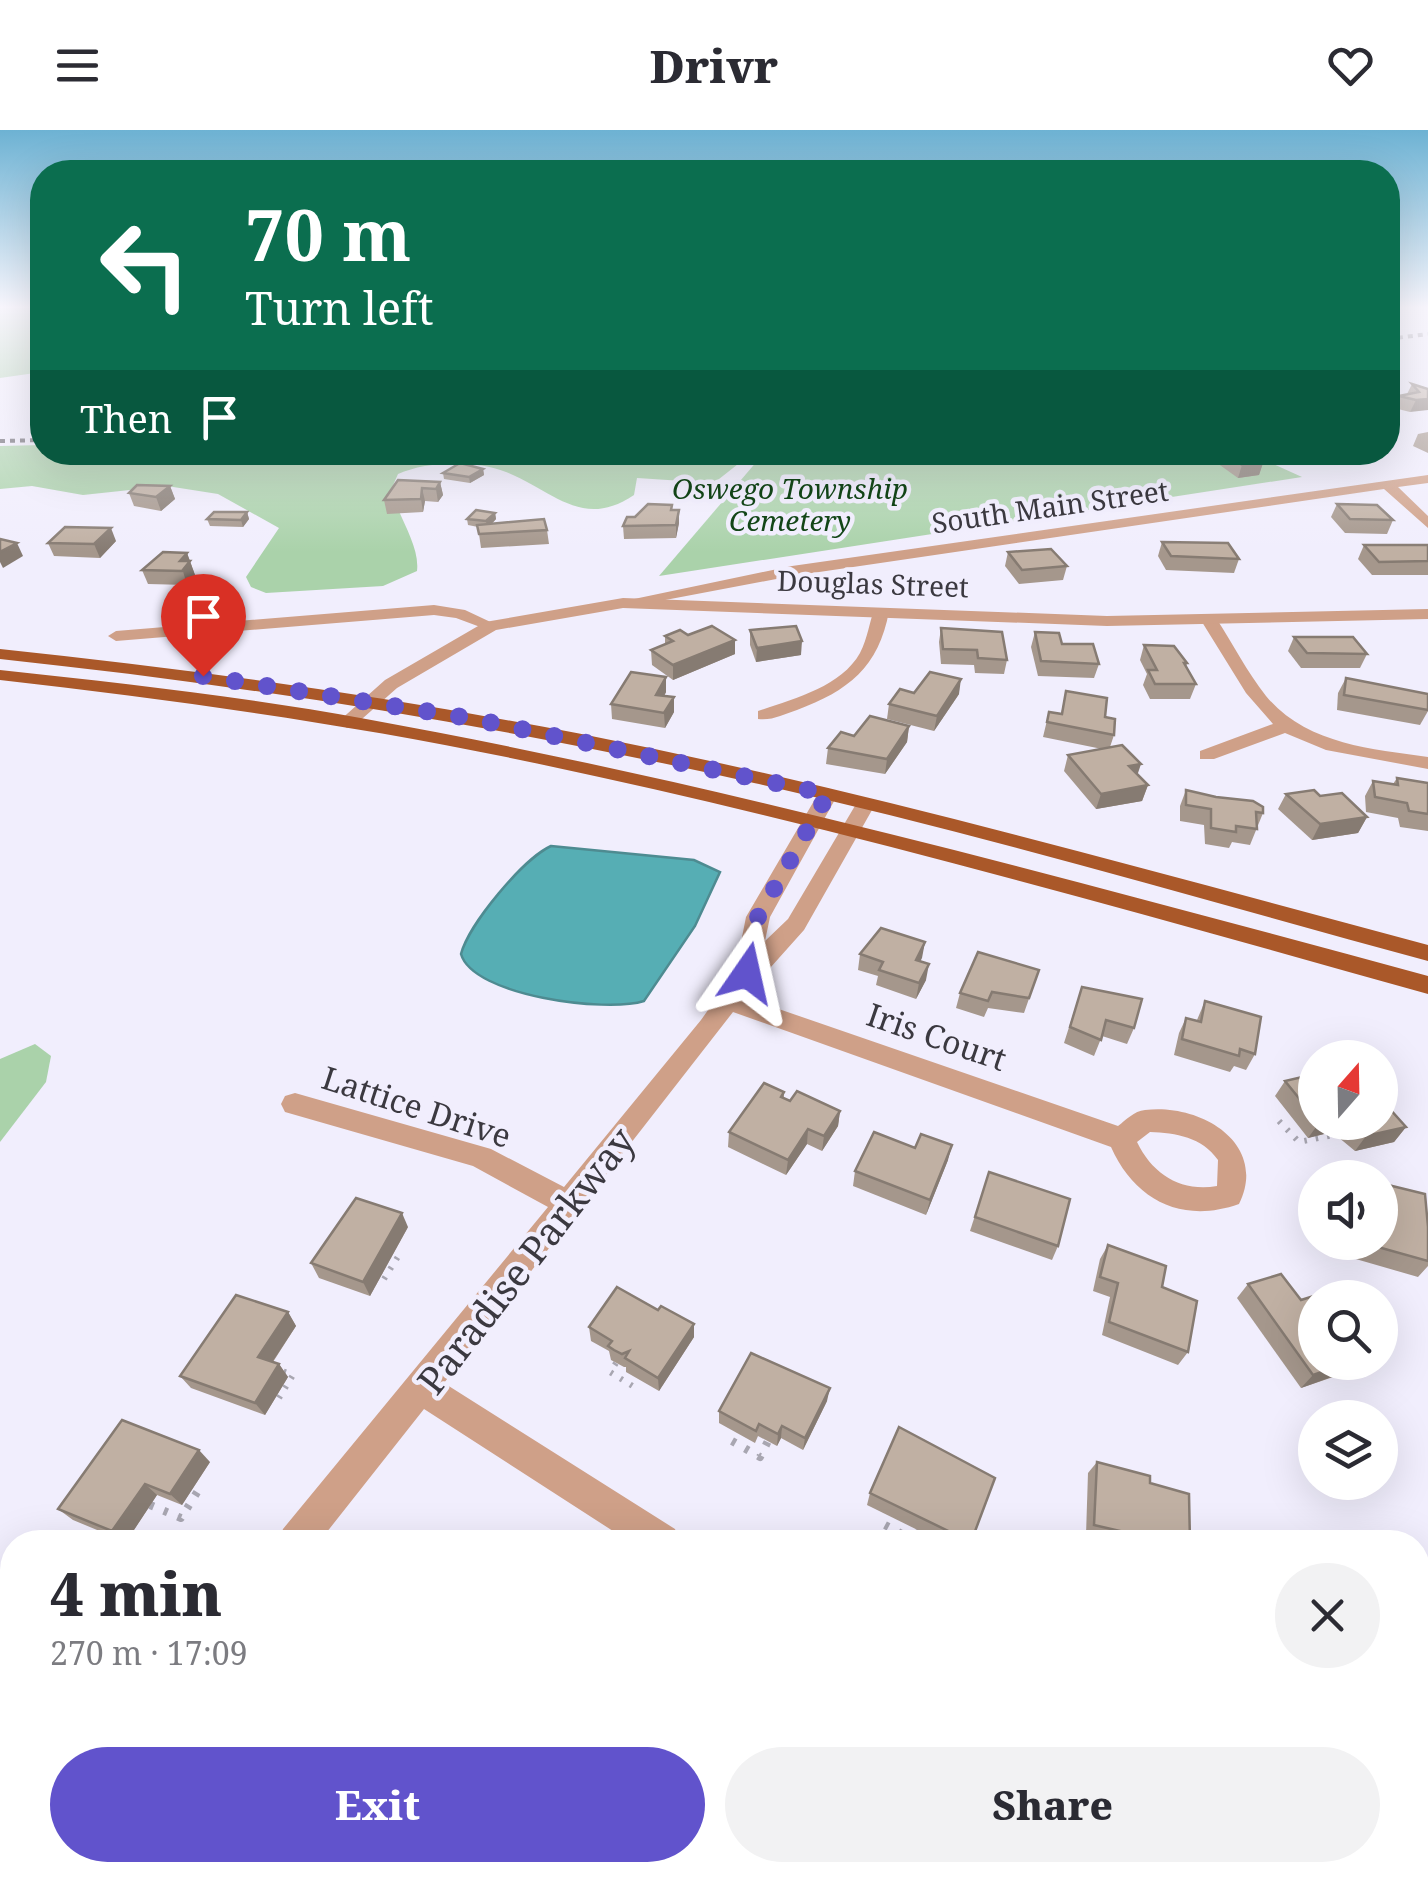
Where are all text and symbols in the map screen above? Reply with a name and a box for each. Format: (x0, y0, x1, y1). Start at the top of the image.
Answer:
text: Drivr (650, 35, 778, 96)
icon: menu (50, 38, 105, 93)
icon: heart (1323, 38, 1378, 93)
text: 70 m (245, 186, 411, 282)
icon: left (80, 200, 210, 330)
text: Turn left (245, 277, 434, 338)
icon: arrive (192, 390, 247, 445)
text: Then (80, 392, 172, 444)
park label: Oswego Township Cemetery (672, 469, 908, 539)
street label: South Main Street (929, 471, 1171, 541)
street label: Douglas Street (776, 561, 970, 605)
pin (161, 574, 246, 677)
icon: arrive (176, 589, 231, 644)
position arrow (695, 921, 799, 1025)
street label: Iris Court (862, 992, 1012, 1080)
north arrow (1298, 1040, 1398, 1140)
map controls (1298, 1040, 1398, 1500)
street label: Lattice Drive (317, 1055, 517, 1157)
street label: Paradise Parkway (404, 1116, 646, 1404)
button: sound (1298, 1160, 1398, 1260)
button: search (1298, 1280, 1398, 1380)
button: layers (1298, 1400, 1398, 1500)
text: 4 min (50, 1552, 222, 1634)
button: close (1275, 1563, 1380, 1668)
text: 270 m · 17:09 (50, 1631, 248, 1674)
button: Exit (50, 1747, 705, 1862)
button: Share (725, 1747, 1380, 1862)

